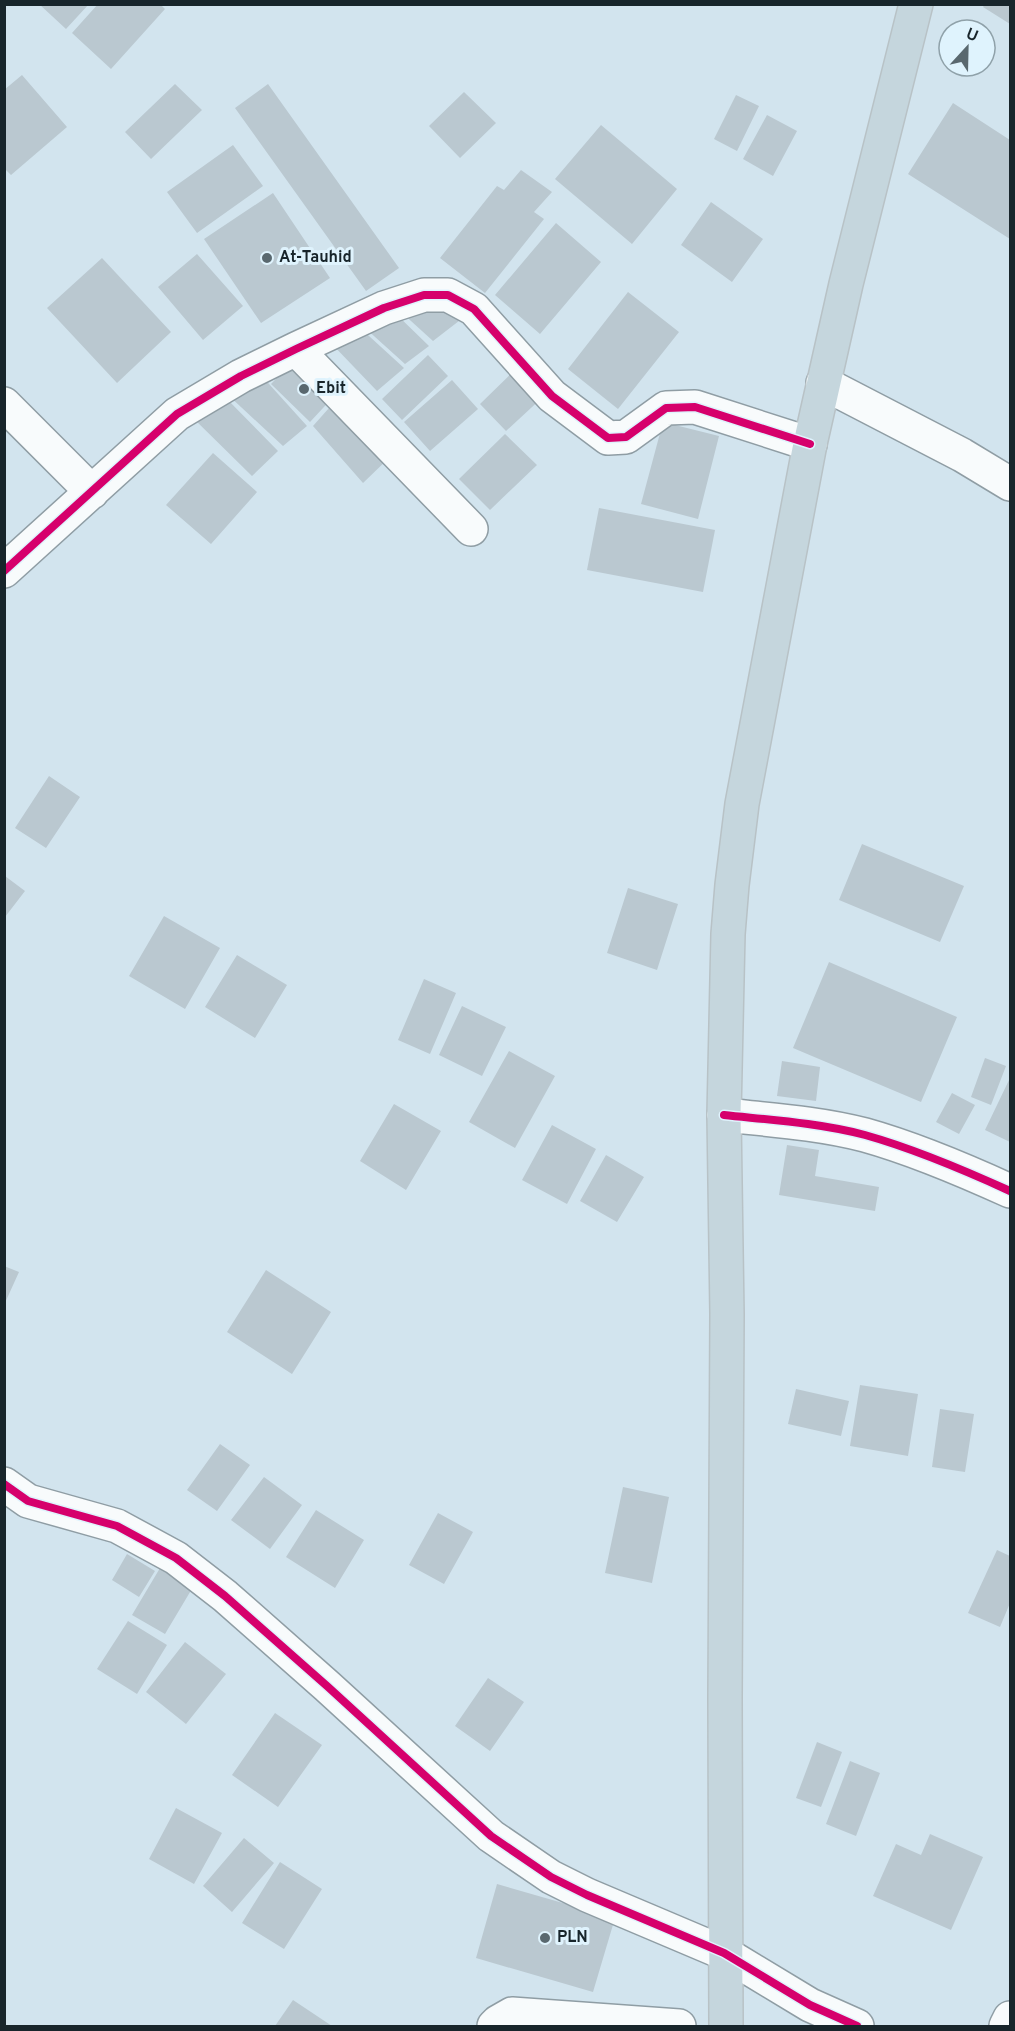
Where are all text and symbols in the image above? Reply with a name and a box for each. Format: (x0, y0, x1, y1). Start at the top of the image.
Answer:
north arrow (937, 18, 997, 78)
text: U (963, 25, 981, 47)
place label: At-Tauhid (279, 248, 352, 268)
marker: At-Tauhid (260, 251, 274, 265)
place label: Ebit (316, 379, 346, 399)
marker: Ebit (297, 382, 311, 396)
place label: PLN (557, 1928, 588, 1948)
marker: PLN (538, 1931, 552, 1945)

